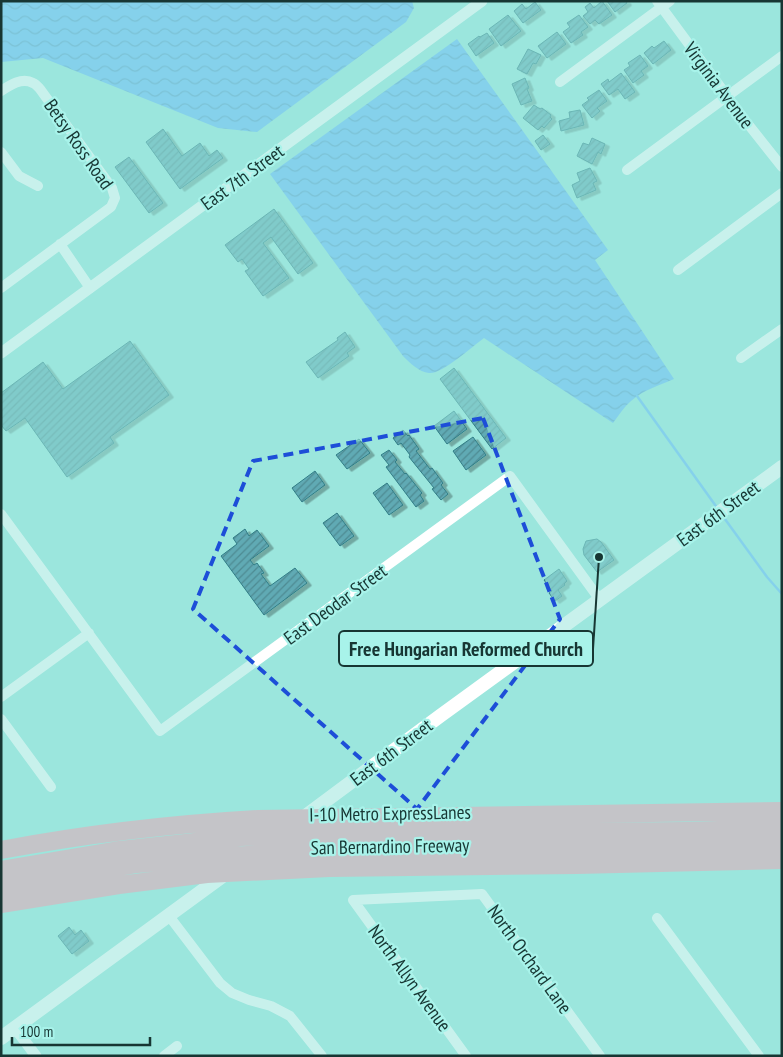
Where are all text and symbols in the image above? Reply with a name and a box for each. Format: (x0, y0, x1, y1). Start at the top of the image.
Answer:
street label: Virginia Avenue (678, 36, 759, 133)
street label: Betsy Ross Road (39, 94, 119, 194)
street label: East 7th Street (196, 138, 289, 215)
street label: East 6th Street (672, 474, 765, 551)
street label: East Deodar Street (279, 558, 392, 649)
callout: Free Hungarian Reformed Church (339, 631, 593, 666)
text: Free Hungarian Reformed Church (349, 636, 583, 662)
street label: East 6th Street (345, 713, 438, 791)
street label: I-10 Metro ExpressLanes (309, 800, 471, 826)
street label: San Bernardino Freeway (311, 833, 470, 859)
street label: North Orchard Lane (482, 900, 578, 1018)
street label: North Allyn Avenue (363, 920, 457, 1036)
scale bar (12, 1014, 150, 1046)
text: 100 m (20, 1022, 53, 1041)

